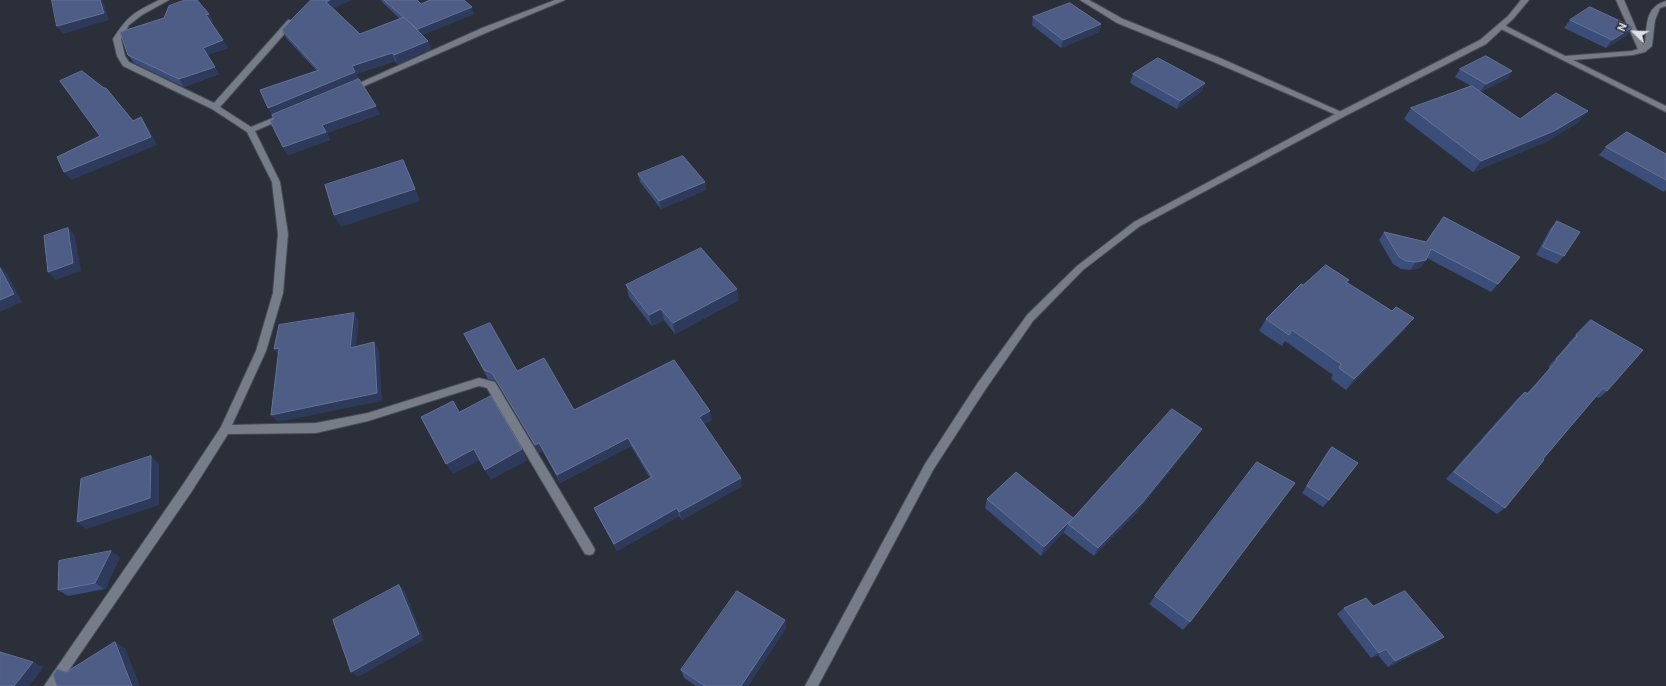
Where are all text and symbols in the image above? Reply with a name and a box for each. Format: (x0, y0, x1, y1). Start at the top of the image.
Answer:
north arrow (1614, 12, 1654, 52)
text: N (1615, 21, 1630, 33)

